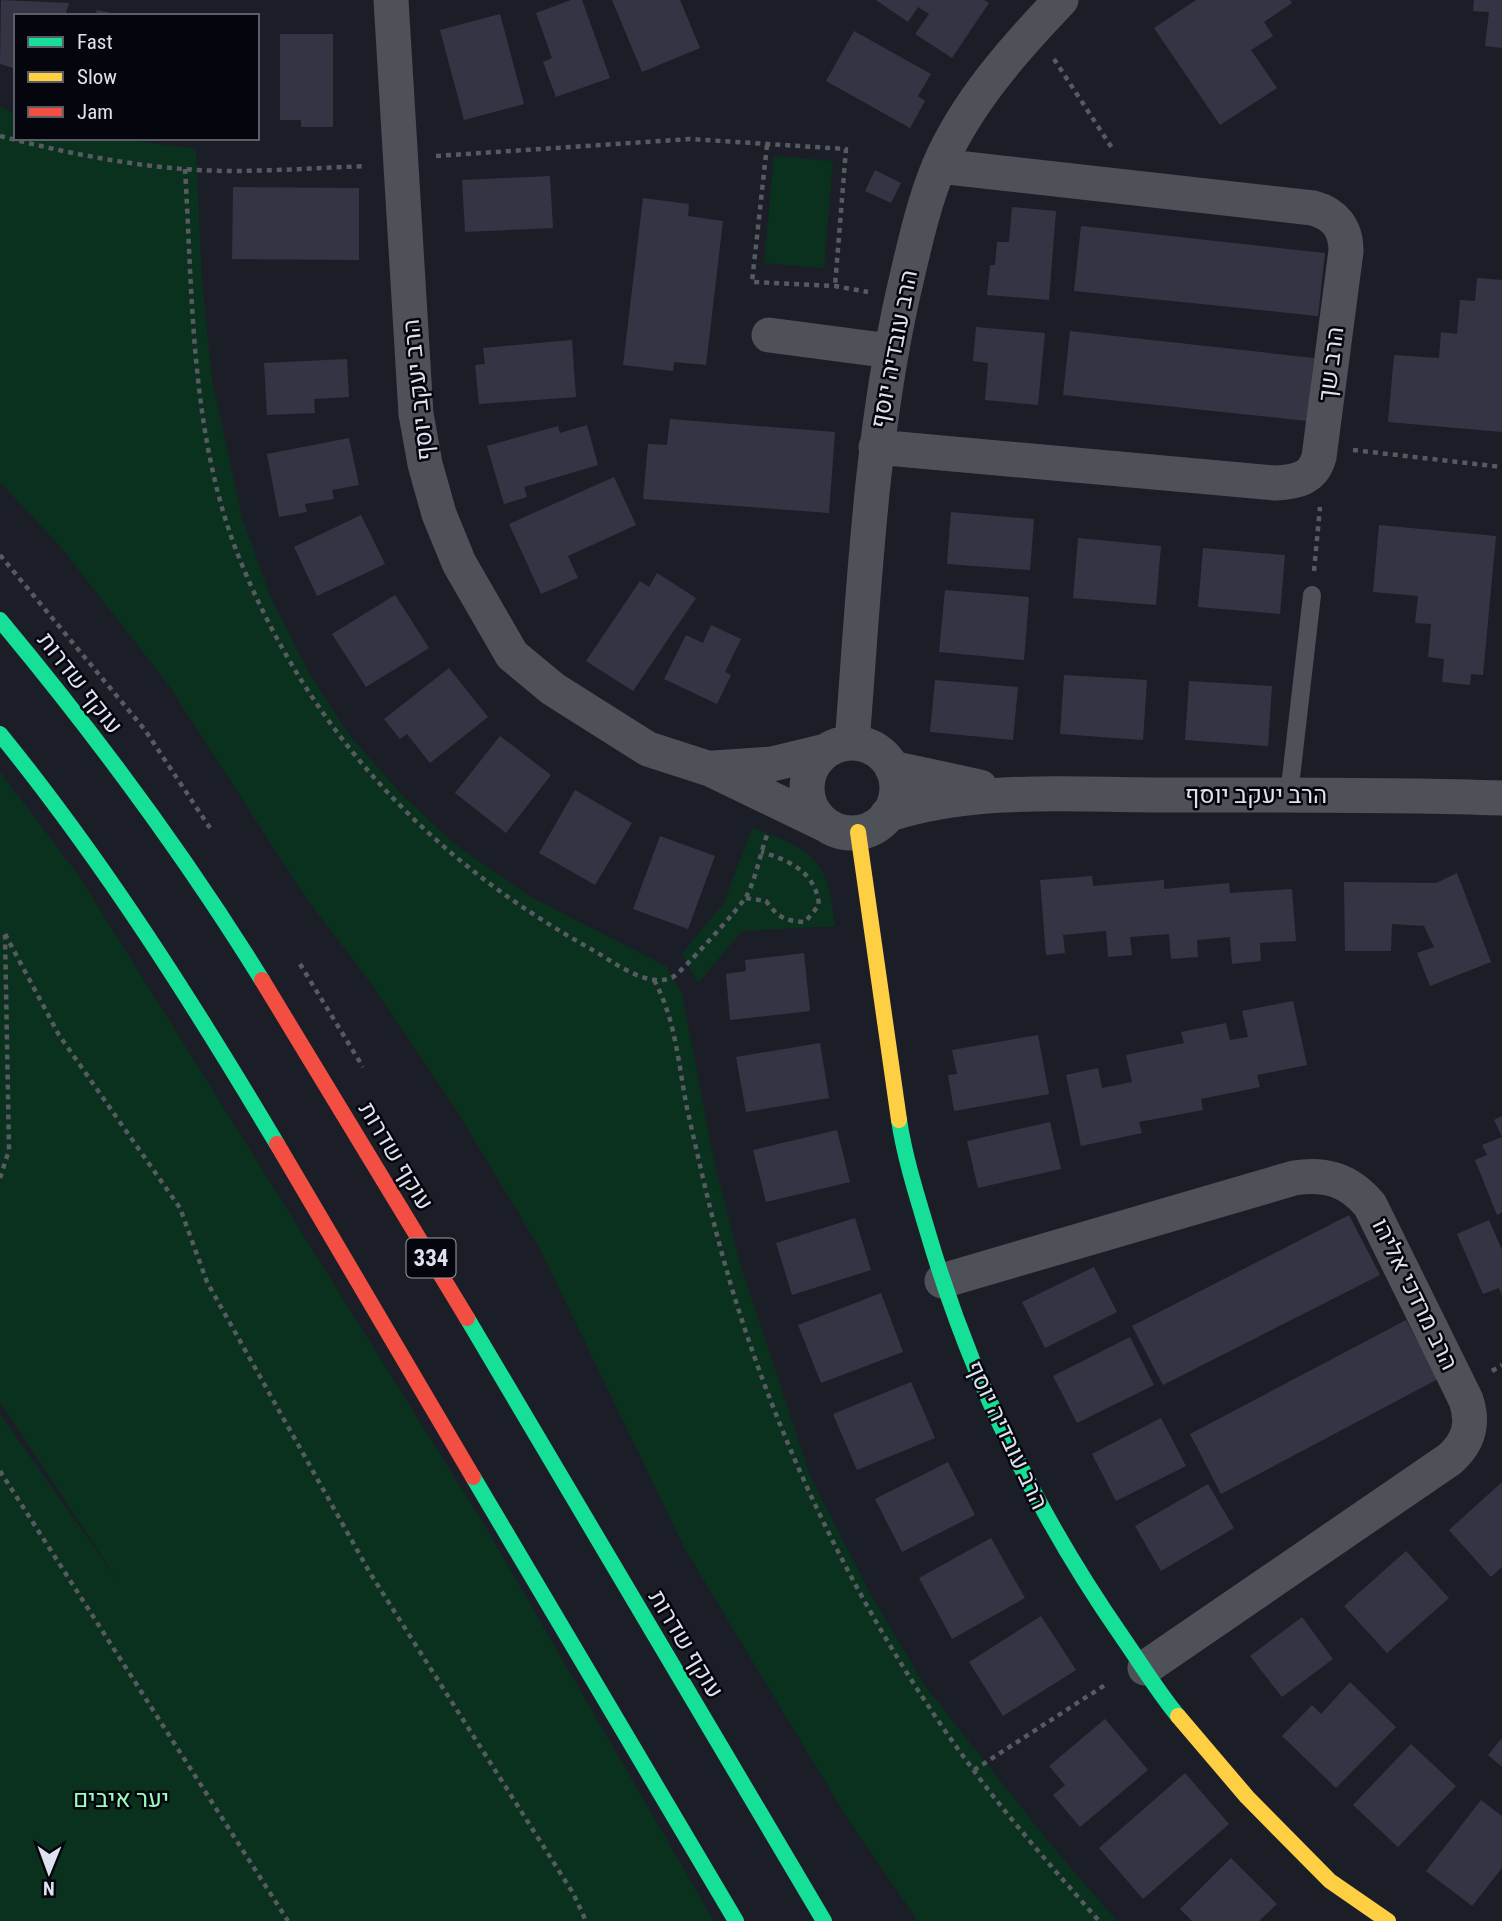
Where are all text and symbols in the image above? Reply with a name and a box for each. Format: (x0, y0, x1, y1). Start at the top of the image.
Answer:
legend (14, 14, 259, 140)
text: Fast (77, 30, 113, 54)
text: Slow (77, 65, 117, 89)
text: Jam (77, 100, 113, 124)
street label: הרב עובדיה יוסף (865, 267, 923, 431)
street label: הרב יעקב יוסף (397, 318, 439, 462)
street label: הרב שך (1313, 325, 1349, 403)
street label: עוקף שדרות (32, 627, 128, 739)
street label: הרב יעקב יוסף (1185, 781, 1327, 809)
street label: עוקף שדרות (353, 1097, 439, 1215)
street label: הרב מרדכי אליהו (1366, 1214, 1464, 1374)
road number: 334 (406, 1238, 456, 1278)
street label: הרב עובדיה יוסף (960, 1356, 1054, 1514)
street label: עוקף שדרות (643, 1585, 729, 1703)
park label: יער איבים (73, 1785, 169, 1813)
north arrow (14, 1837, 84, 1907)
text: N (43, 1877, 55, 1900)

